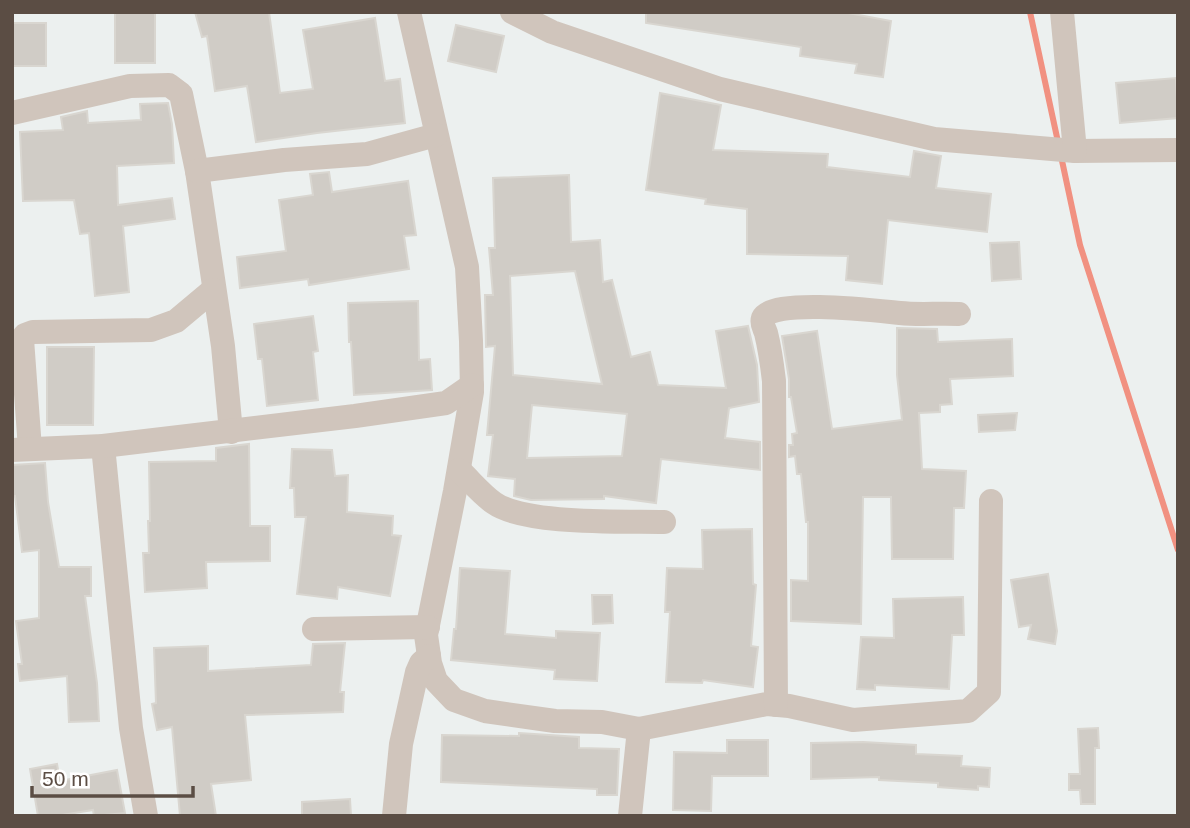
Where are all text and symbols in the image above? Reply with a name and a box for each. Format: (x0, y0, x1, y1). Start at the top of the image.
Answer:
scale bar (32, 754, 192, 798)
text: 50 m (42, 767, 89, 790)

